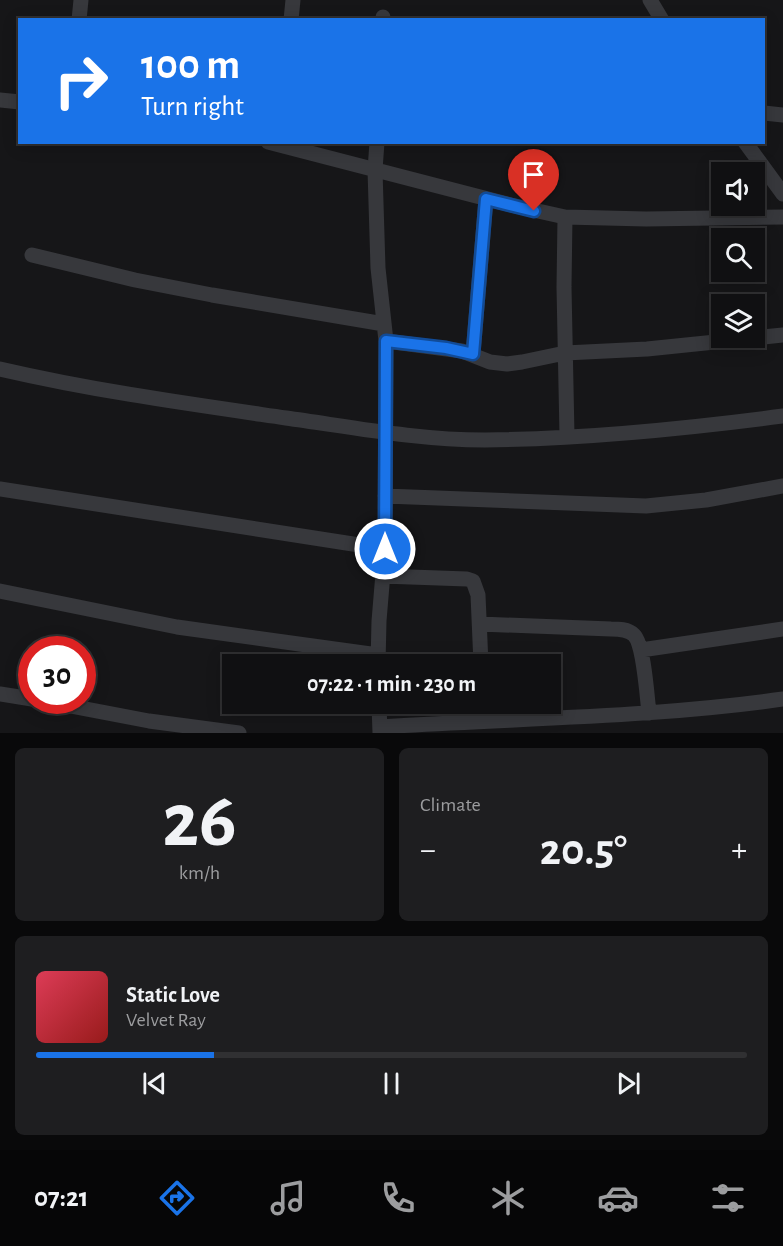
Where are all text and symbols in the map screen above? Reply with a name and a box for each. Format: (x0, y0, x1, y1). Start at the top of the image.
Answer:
icon: right (42, 42, 120, 120)
text: 100 m (141, 44, 240, 86)
text: Turn right (141, 93, 244, 120)
pin (508, 149, 559, 211)
icon: arrive (517, 158, 550, 191)
map controls (711, 162, 765, 348)
button: sound (711, 162, 765, 216)
button: search (711, 228, 765, 282)
button: layers (711, 294, 765, 348)
position arrow (353, 517, 417, 581)
speed limit sign: 30 (18, 636, 96, 714)
text: 07:22 · 1 min · 230 m (307, 673, 476, 695)
text: 26 (162, 783, 237, 861)
text: Climate (420, 795, 481, 815)
text: 20.5° (540, 828, 627, 873)
text: − (420, 834, 436, 867)
text: + (731, 834, 747, 867)
text: km/h (179, 863, 220, 883)
text: Static Love (126, 984, 220, 1006)
text: Velvet Ray (126, 1010, 206, 1030)
icon: previous (138, 1067, 171, 1100)
icon: pause (375, 1067, 408, 1100)
icon: next (612, 1067, 645, 1100)
icon: directions (156, 1177, 198, 1219)
icon: music (267, 1177, 309, 1219)
icon: phone (377, 1177, 419, 1219)
icon: climate (487, 1177, 529, 1219)
icon: car (597, 1177, 639, 1219)
icon: filters (707, 1177, 749, 1219)
text: 07:21 (34, 1184, 88, 1211)

